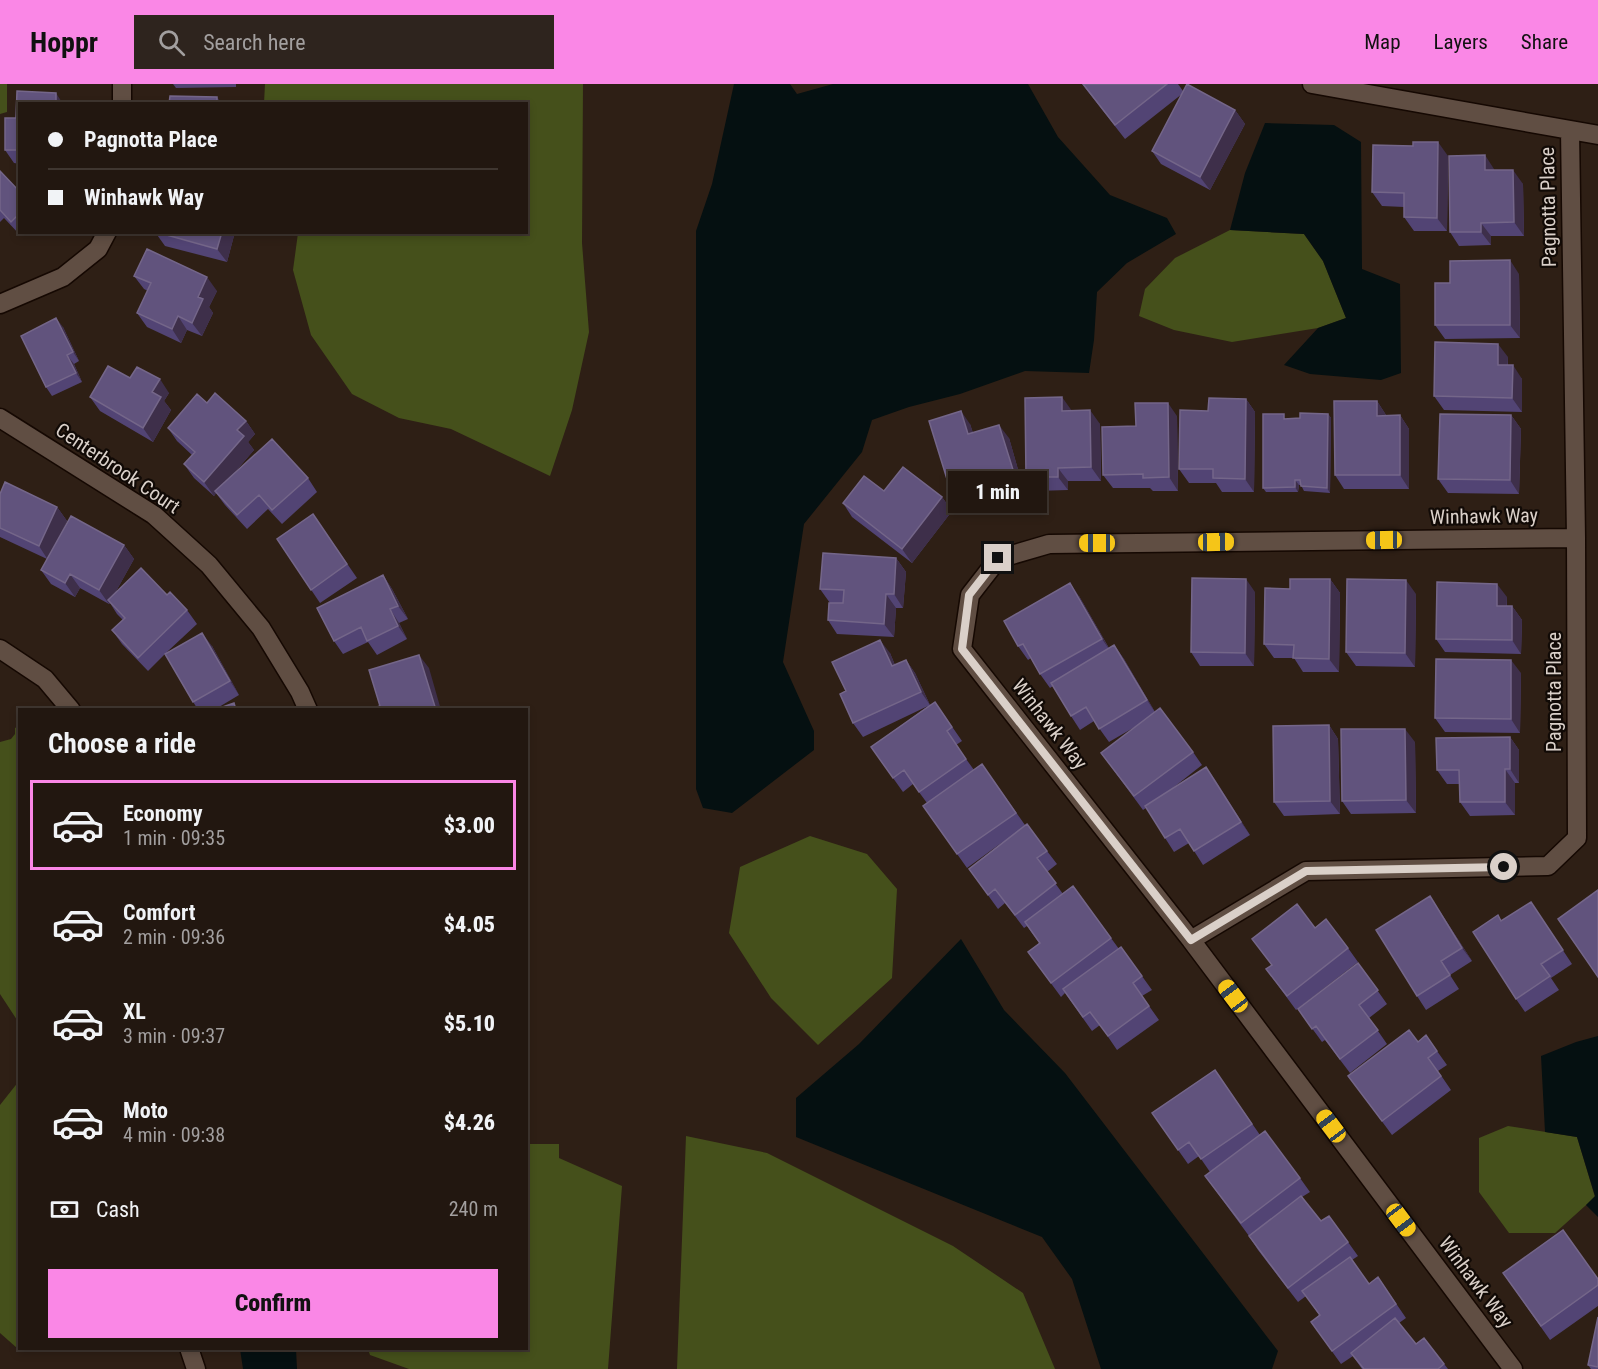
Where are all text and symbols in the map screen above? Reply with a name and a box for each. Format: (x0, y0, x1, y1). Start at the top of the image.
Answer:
search box (134, 15, 554, 69)
text: Hoppr (30, 26, 98, 59)
icon: search (155, 26, 188, 59)
text: Search here (203, 30, 305, 55)
text: Map (1364, 30, 1401, 54)
text: Layers (1434, 30, 1488, 54)
text: Share (1521, 30, 1568, 54)
text: Pagnotta Place (84, 127, 218, 152)
street label: Pagnotta Place (1535, 147, 1561, 267)
text: Winhawk Way (84, 185, 204, 210)
street label: Centerbrook Court (51, 418, 185, 518)
callout: 1 min (948, 471, 1048, 513)
text: 1 min (975, 480, 1020, 504)
street label: Winhawk Way (1430, 503, 1538, 529)
car (1366, 531, 1402, 549)
car (1198, 533, 1234, 551)
car (1079, 534, 1115, 552)
route end (984, 544, 1011, 571)
street label: Pagnotta Place (1542, 632, 1566, 752)
street label: Winhawk Way (1007, 674, 1093, 774)
text: Choose a ride (48, 728, 196, 760)
icon: car (51, 798, 105, 852)
text: Economy (123, 801, 203, 826)
text: $3.00 (444, 813, 495, 838)
text: 1 min · 09:35 (123, 826, 225, 850)
route start (1490, 853, 1517, 880)
icon: car (51, 897, 105, 951)
text: Comfort (123, 900, 196, 925)
text: $4.05 (444, 912, 495, 937)
text: 2 min · 09:36 (123, 925, 225, 949)
car (1215, 976, 1251, 1016)
icon: car (51, 996, 105, 1050)
text: XL (123, 999, 146, 1024)
text: $5.10 (444, 1011, 495, 1036)
text: 3 min · 09:37 (123, 1024, 225, 1048)
icon: car (51, 1095, 105, 1149)
text: Moto (123, 1098, 168, 1123)
car (1313, 1106, 1349, 1146)
text: $4.26 (444, 1110, 495, 1135)
text: 4 min · 09:38 (123, 1123, 225, 1147)
icon: cash (48, 1193, 81, 1226)
text: Cash (96, 1197, 140, 1222)
text: 240 m (449, 1197, 498, 1221)
car (1383, 1200, 1419, 1240)
street label: Winhawk Way (1434, 1232, 1518, 1332)
button: Confirm (48, 1269, 498, 1338)

